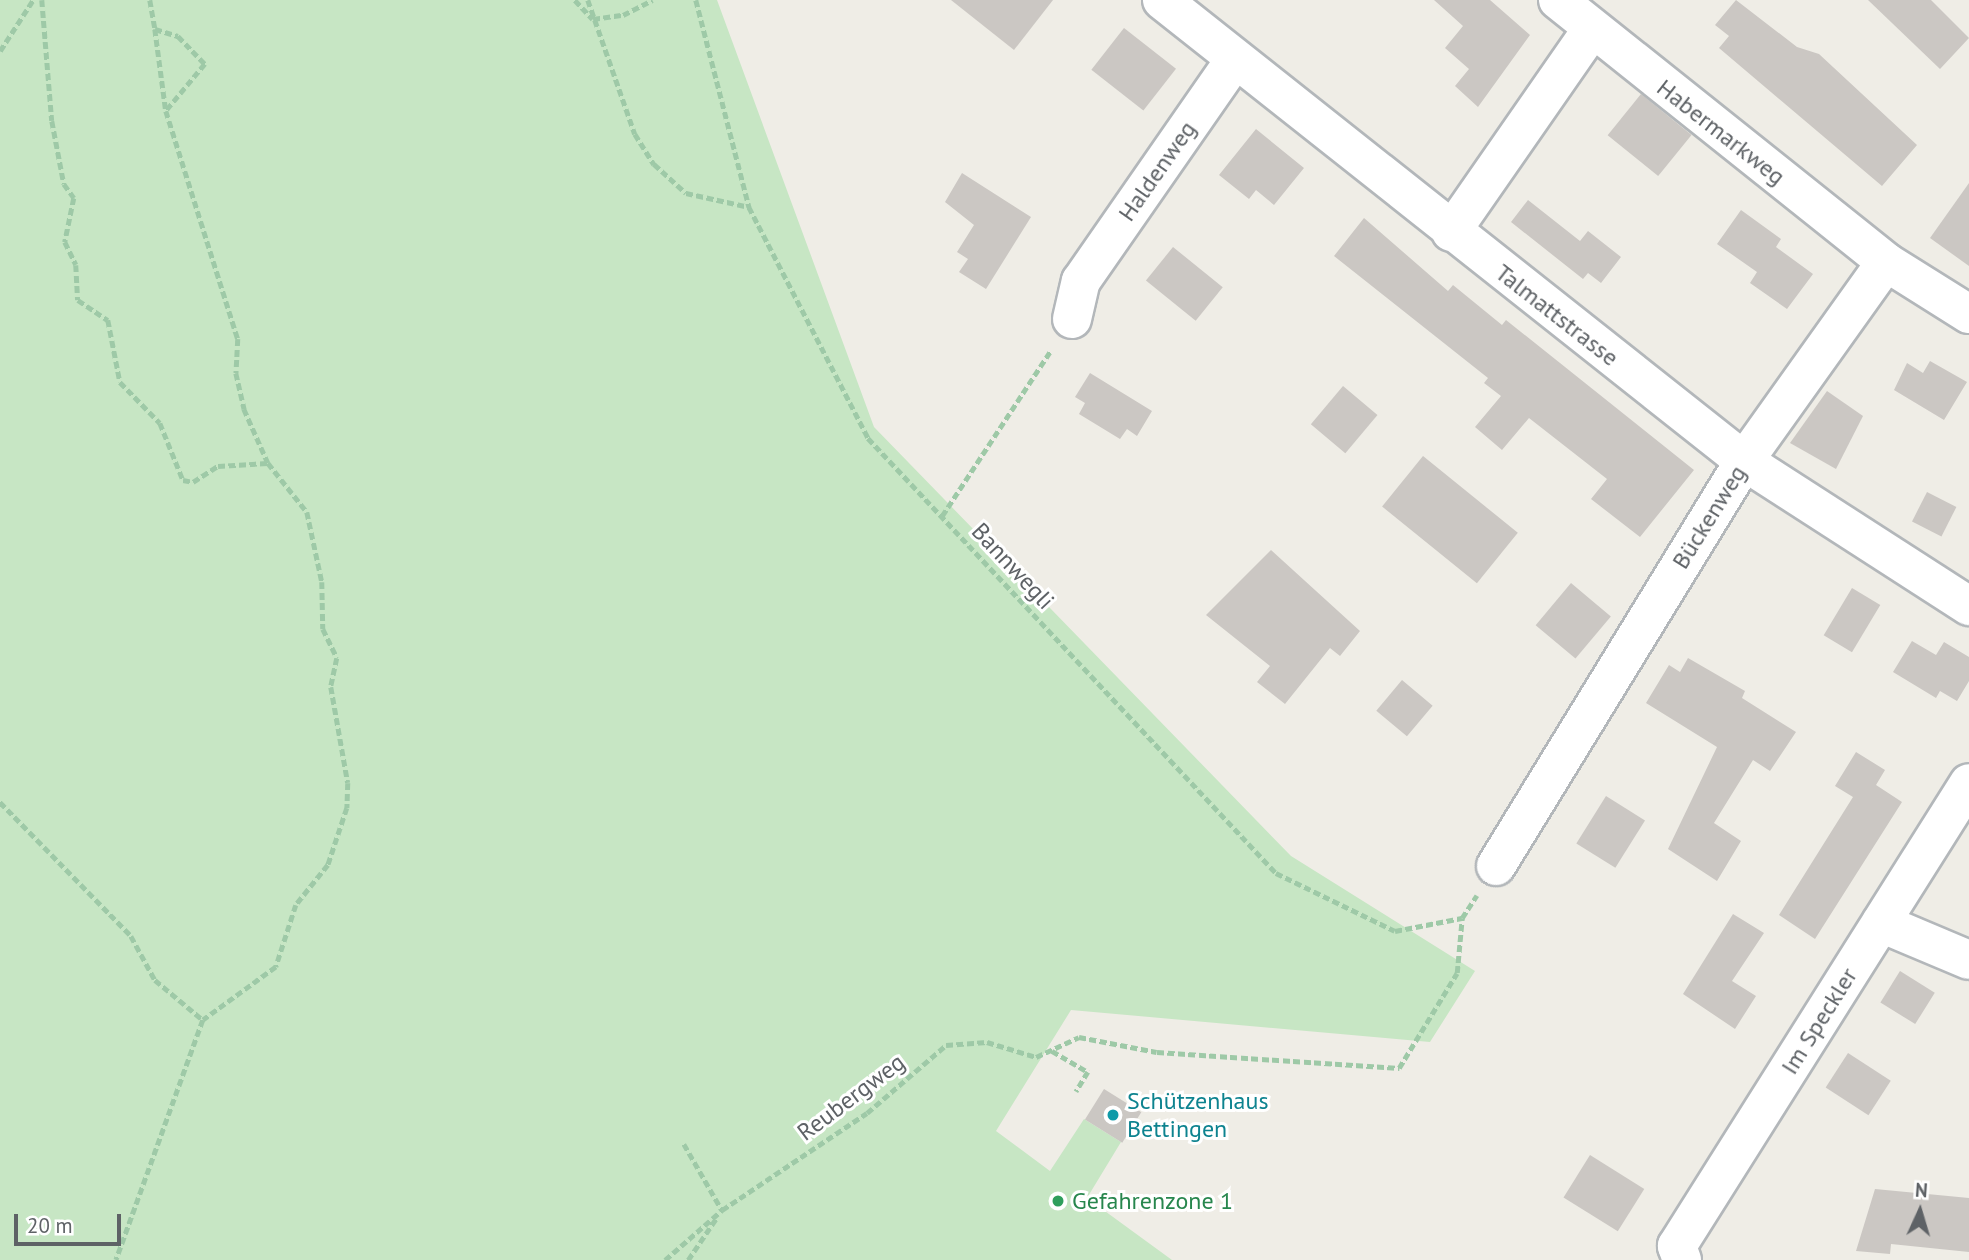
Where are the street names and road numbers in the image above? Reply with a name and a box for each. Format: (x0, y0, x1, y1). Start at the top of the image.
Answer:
street label: Habermarkweg (1651, 73, 1791, 191)
street label: Haldenweg (1112, 115, 1202, 227)
street label: Talmattstrasse (1490, 258, 1624, 372)
street label: Bückenweg (1666, 460, 1752, 574)
street label: Bannwegli (966, 517, 1060, 615)
street label: Im Speckler (1775, 962, 1863, 1080)
street label: Reubergweg (792, 1047, 910, 1147)

